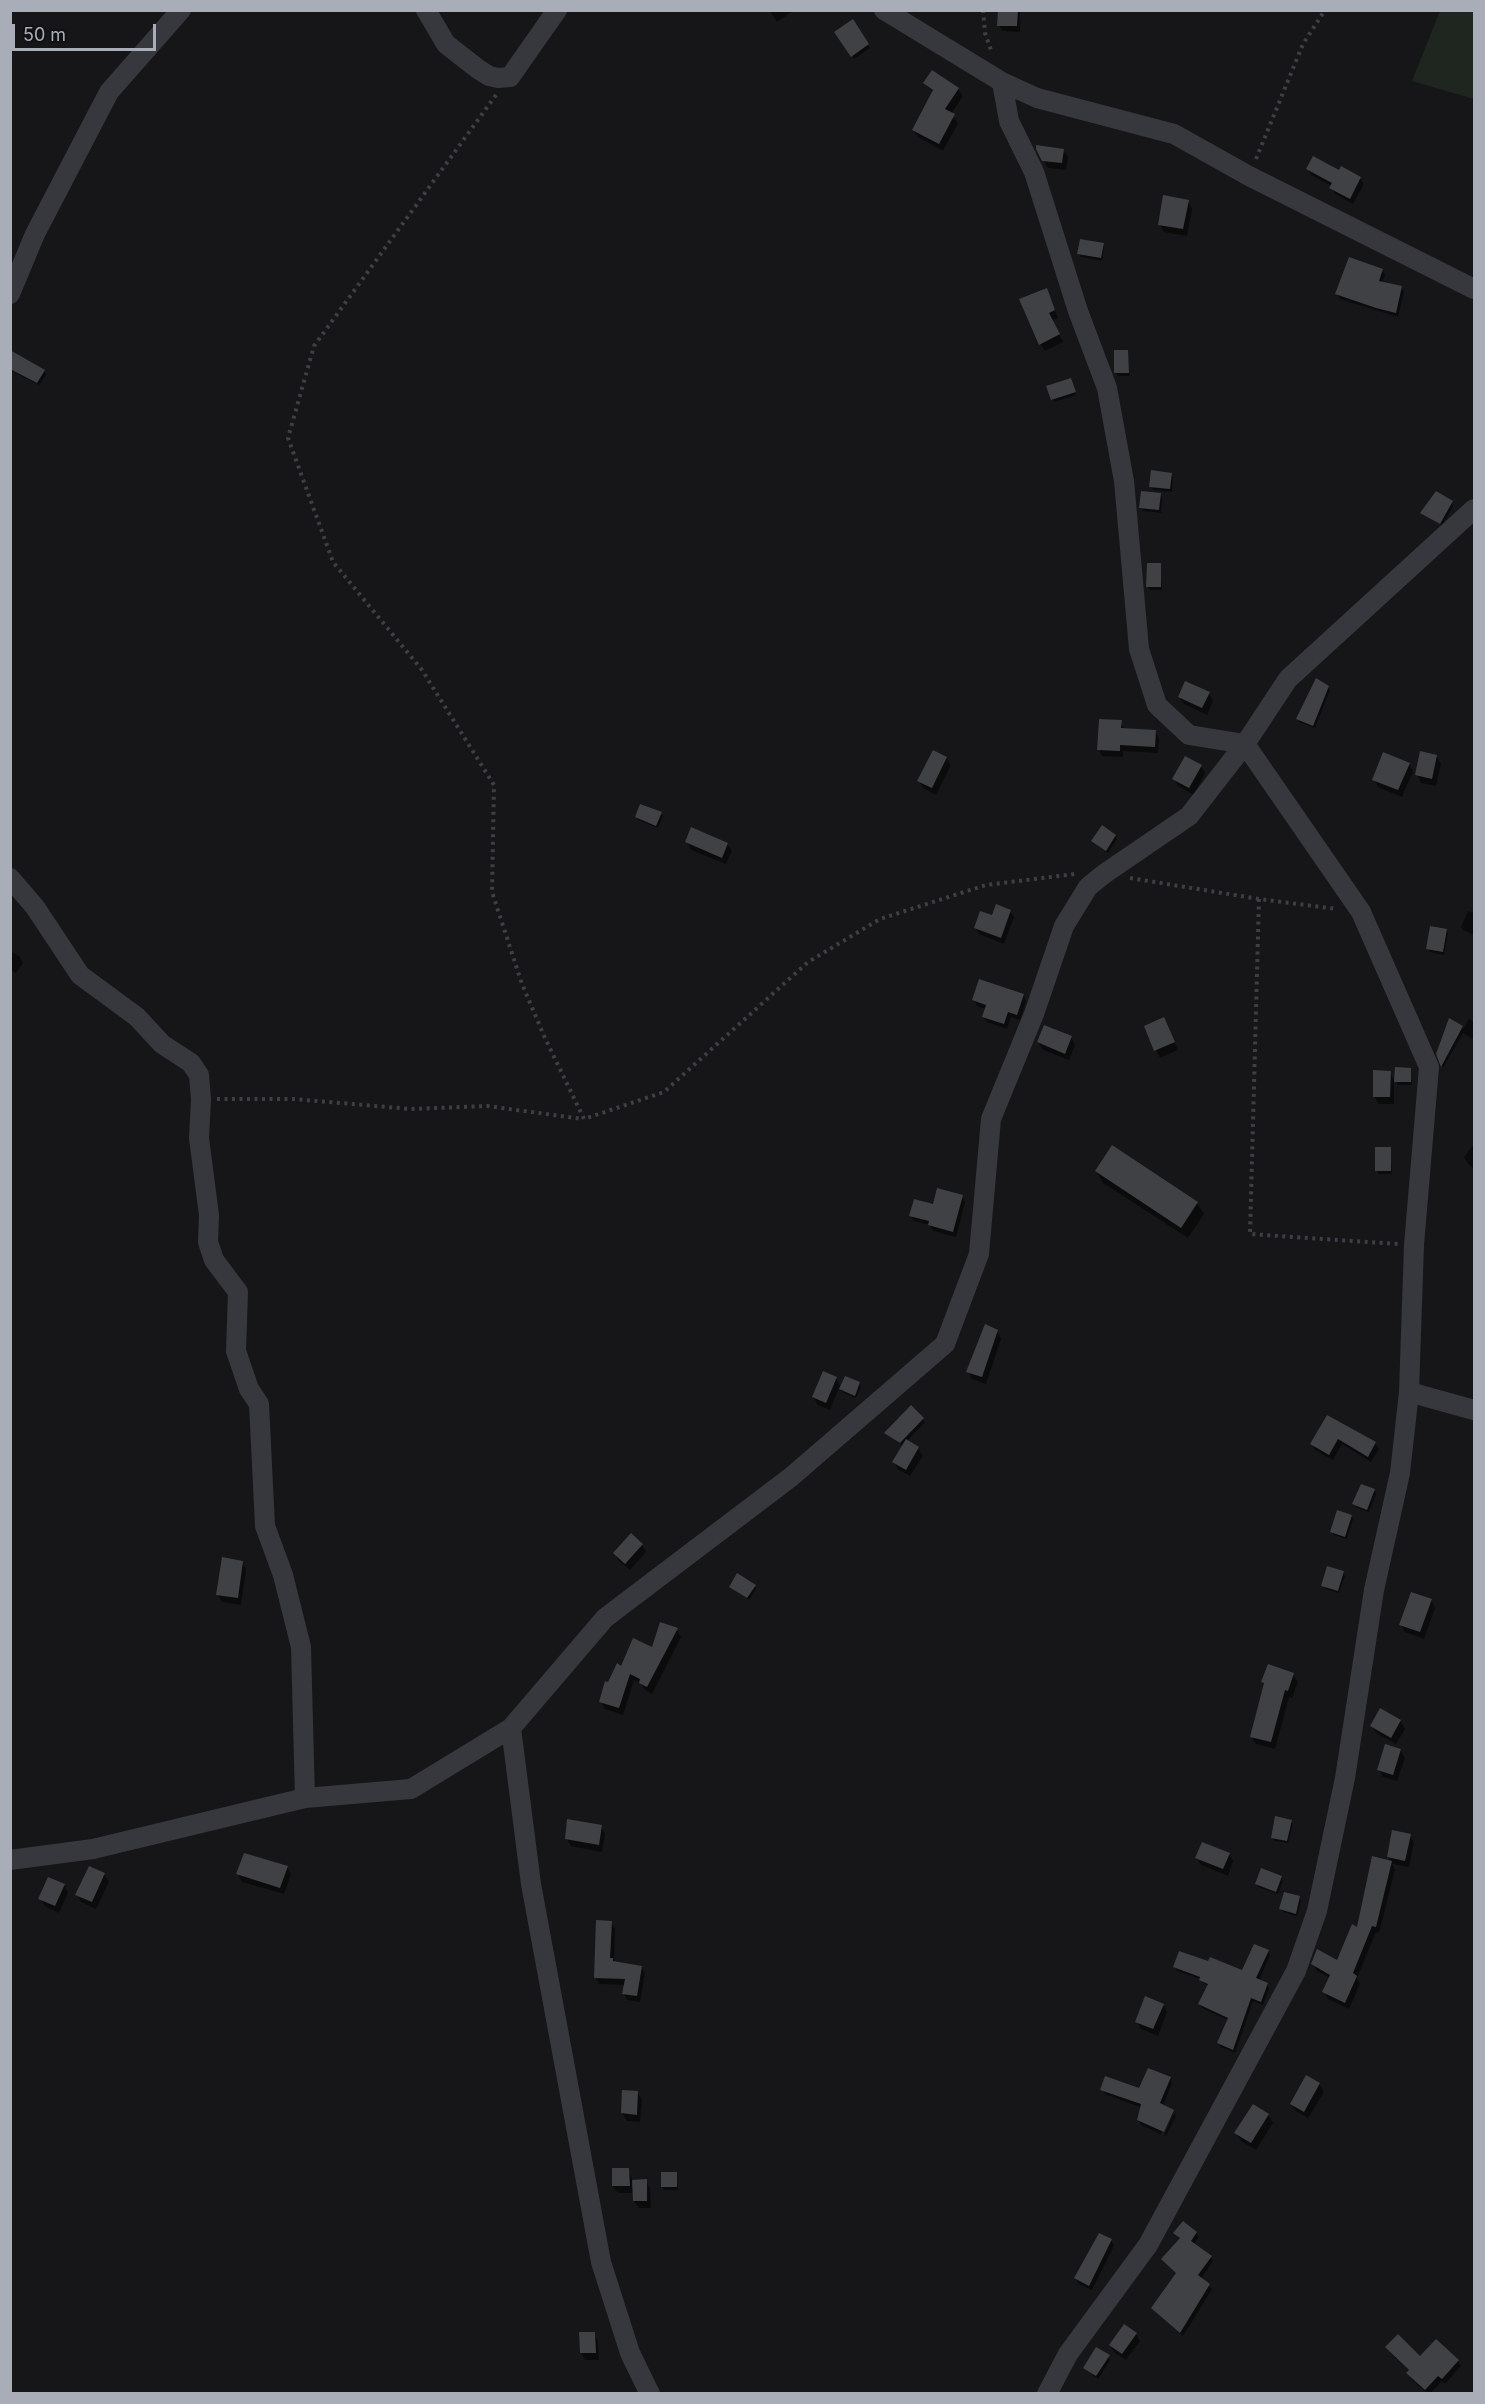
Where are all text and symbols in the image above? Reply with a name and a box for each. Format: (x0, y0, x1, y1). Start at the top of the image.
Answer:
scale bar (15, 12, 159, 50)
text: 50 m (23, 24, 66, 45)

